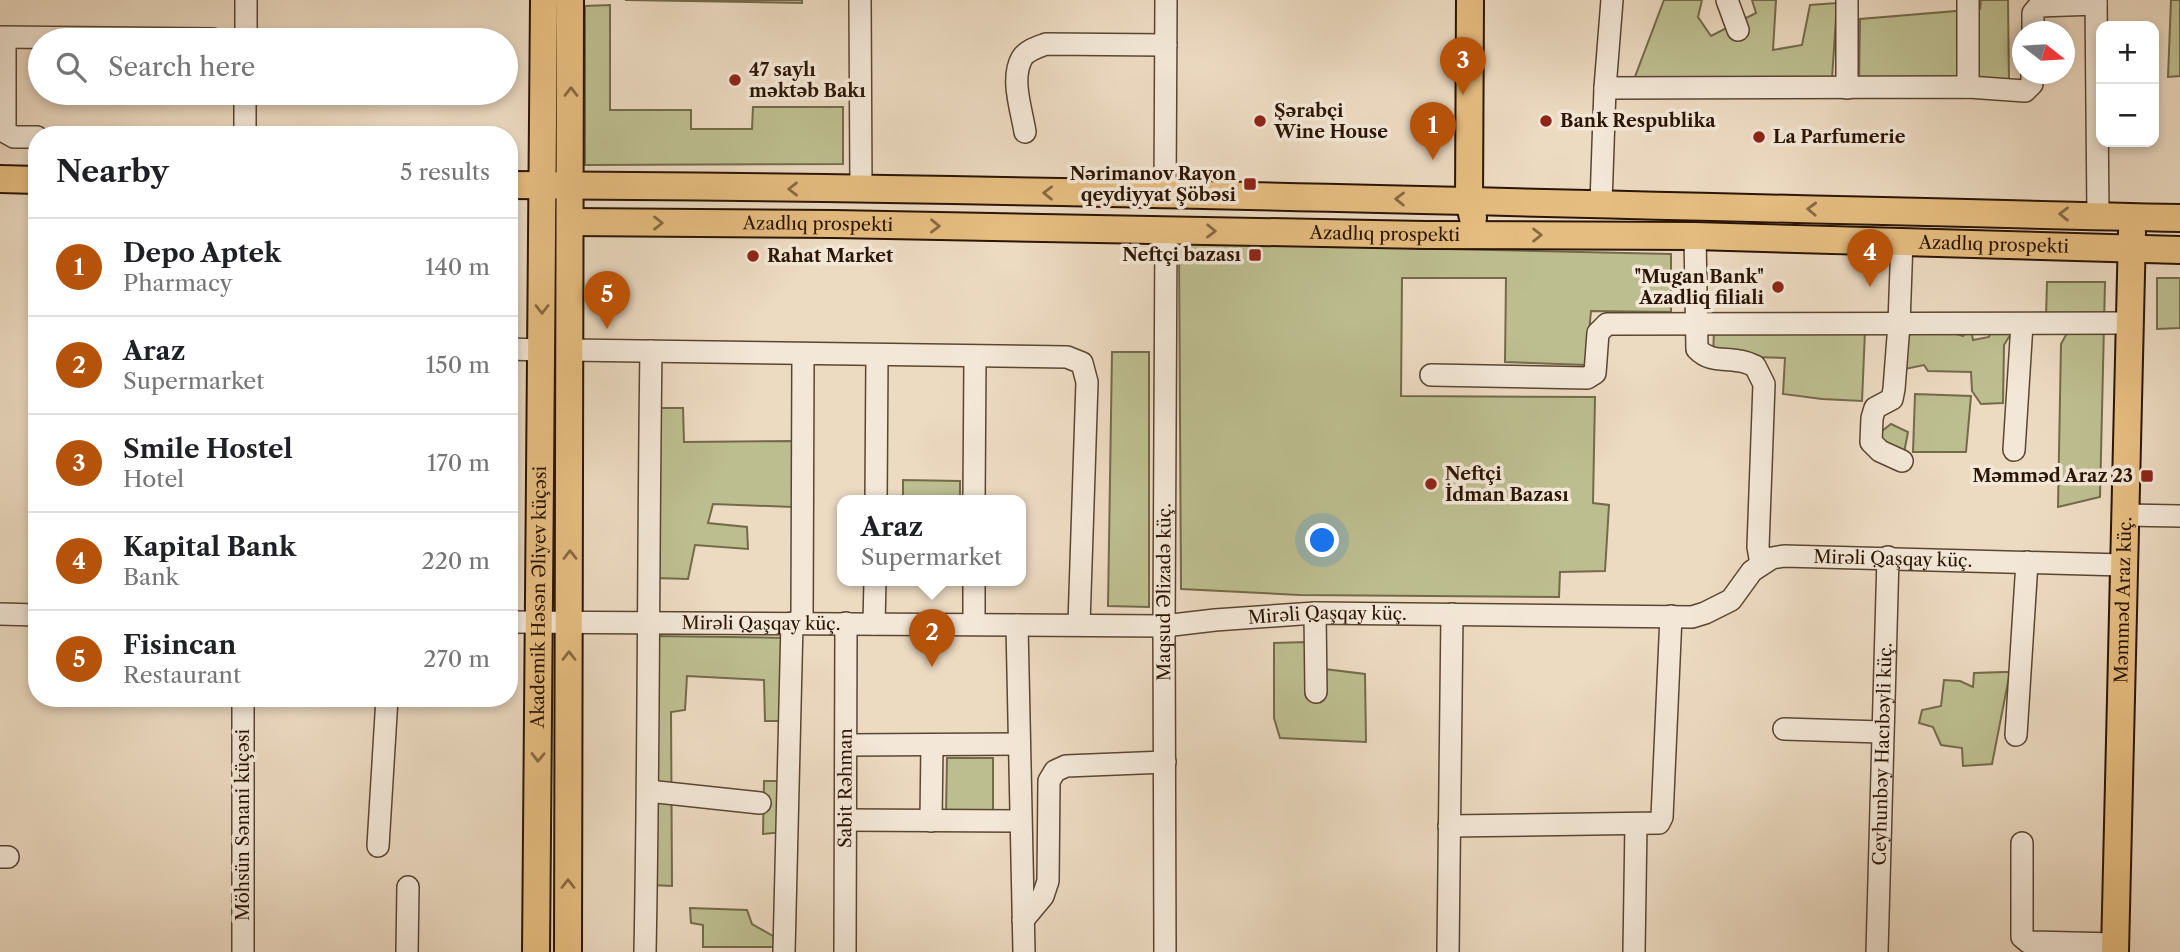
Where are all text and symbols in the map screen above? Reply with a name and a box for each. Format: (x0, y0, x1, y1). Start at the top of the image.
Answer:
north arrow (2012, 21, 2075, 84)
map controls (2096, 21, 2159, 147)
button: + (2096, 21, 2159, 84)
search box (28, 28, 518, 105)
pin: 3 (1440, 37, 1486, 95)
icon: search (52, 48, 90, 86)
text: Search here (108, 51, 255, 83)
place label: 47 saylı məktəb Bakı (749, 59, 866, 102)
marker: 47 saylı məktəb Bakı (727, 72, 743, 88)
button: − (2096, 84, 2159, 147)
one-way arrow (563, 87, 579, 97)
place label: Şərabçi Wine House (1273, 100, 1388, 143)
pin: 1 (1410, 102, 1456, 160)
place label: Bank Respublika (1560, 110, 1716, 132)
marker: Şərabçi Wine House (1252, 113, 1268, 129)
marker: Bank Respublika (1538, 113, 1554, 129)
place label: La Parfumerie (1773, 126, 1906, 148)
marker: La Parfumerie (1751, 129, 1767, 145)
text: Nearby (56, 153, 169, 190)
text: 5 results (400, 158, 490, 186)
place label: Nərimanov Rayon qeydiyyat Şöbəsi (1070, 163, 1237, 206)
marker: Nərimanov Rayon qeydiyyat Şöbəsi (1242, 176, 1258, 192)
one-way arrow (787, 181, 798, 197)
one-way arrow (1042, 185, 1053, 200)
one-way arrow (1395, 192, 1406, 207)
one-way arrow (1806, 201, 1817, 217)
one-way arrow (2058, 206, 2069, 222)
street label: Azadlıq prospekti (742, 212, 894, 236)
one-way arrow (653, 215, 664, 231)
one-way arrow (929, 218, 940, 233)
street label: Azadlıq prospekti (1309, 222, 1461, 246)
one-way arrow (1206, 223, 1217, 239)
one-way arrow (1532, 227, 1542, 243)
pin: 4 (1847, 229, 1893, 287)
street label: Azadlıq prospekti (1917, 231, 2070, 258)
text: Depo Aptek (123, 237, 281, 269)
place label: Neftçi bazası (1122, 244, 1242, 266)
place label: Rahat Market (767, 245, 894, 267)
marker: Neftçi bazası (1247, 247, 1263, 263)
marker: Rahat Market (745, 248, 761, 264)
text: 1 (74, 253, 84, 281)
text: 140 m (425, 253, 490, 281)
place label: "Mugan Bank" Azadliq filiali (1634, 266, 1765, 309)
text: Pharmacy (123, 269, 233, 297)
pin: 5 (584, 271, 630, 329)
marker: "Mugan Bank" Azadliq filiali (1770, 279, 1786, 295)
one-way arrow (534, 304, 550, 315)
text: Araz (123, 335, 185, 367)
text: 2 (72, 351, 86, 379)
text: 150 m (426, 351, 490, 379)
text: Supermarket (123, 367, 264, 395)
text: Smile Hostel (123, 433, 293, 465)
text: 3 (73, 449, 86, 477)
text: 170 m (427, 449, 490, 477)
place label: Neftçi İdman Bazası (1445, 463, 1569, 506)
text: Hotel (123, 465, 184, 493)
street label: Akademik Həsən Əliyev küçəsi (527, 465, 551, 729)
place label: Məmməd Araz 23 (1972, 465, 2133, 487)
marker: Məmməd Araz 23 (2139, 468, 2155, 484)
marker: Neftçi İdman Bazası (1423, 476, 1439, 492)
popup (837, 495, 1026, 586)
street label: Maqsud Əlizadə küç. (1153, 503, 1176, 681)
text: Araz (861, 511, 923, 543)
street label: Məmməd Araz küç. (2110, 516, 2136, 684)
your location (1305, 523, 1339, 557)
text: Kapital Bank (123, 531, 296, 563)
text: Supermarket (861, 543, 1002, 571)
street label: Mirəli Qaşqay küç. (1813, 546, 1973, 572)
text: 4 (72, 547, 86, 575)
text: 220 m (421, 547, 490, 575)
one-way arrow (562, 549, 578, 559)
text: Bank (123, 563, 179, 591)
street label: Mirəli Qaşqay küç. (1247, 602, 1407, 629)
pin: 2 (909, 609, 955, 667)
street label: Mirəli Qaşqay küç. (681, 612, 841, 635)
text: Fisincan (123, 629, 236, 661)
street label: Ceyhunbəy Hacıbəyli küç. (1868, 642, 1897, 866)
text: 5 (73, 645, 85, 673)
text: 270 m (423, 645, 490, 673)
one-way arrow (561, 651, 577, 661)
text: Restaurant (123, 661, 241, 689)
street label: Möhsün Sənani küçəsi (232, 728, 254, 921)
street label: Sabit Rəhman (834, 728, 857, 848)
one-way arrow (530, 752, 546, 763)
one-way arrow (560, 878, 576, 889)

